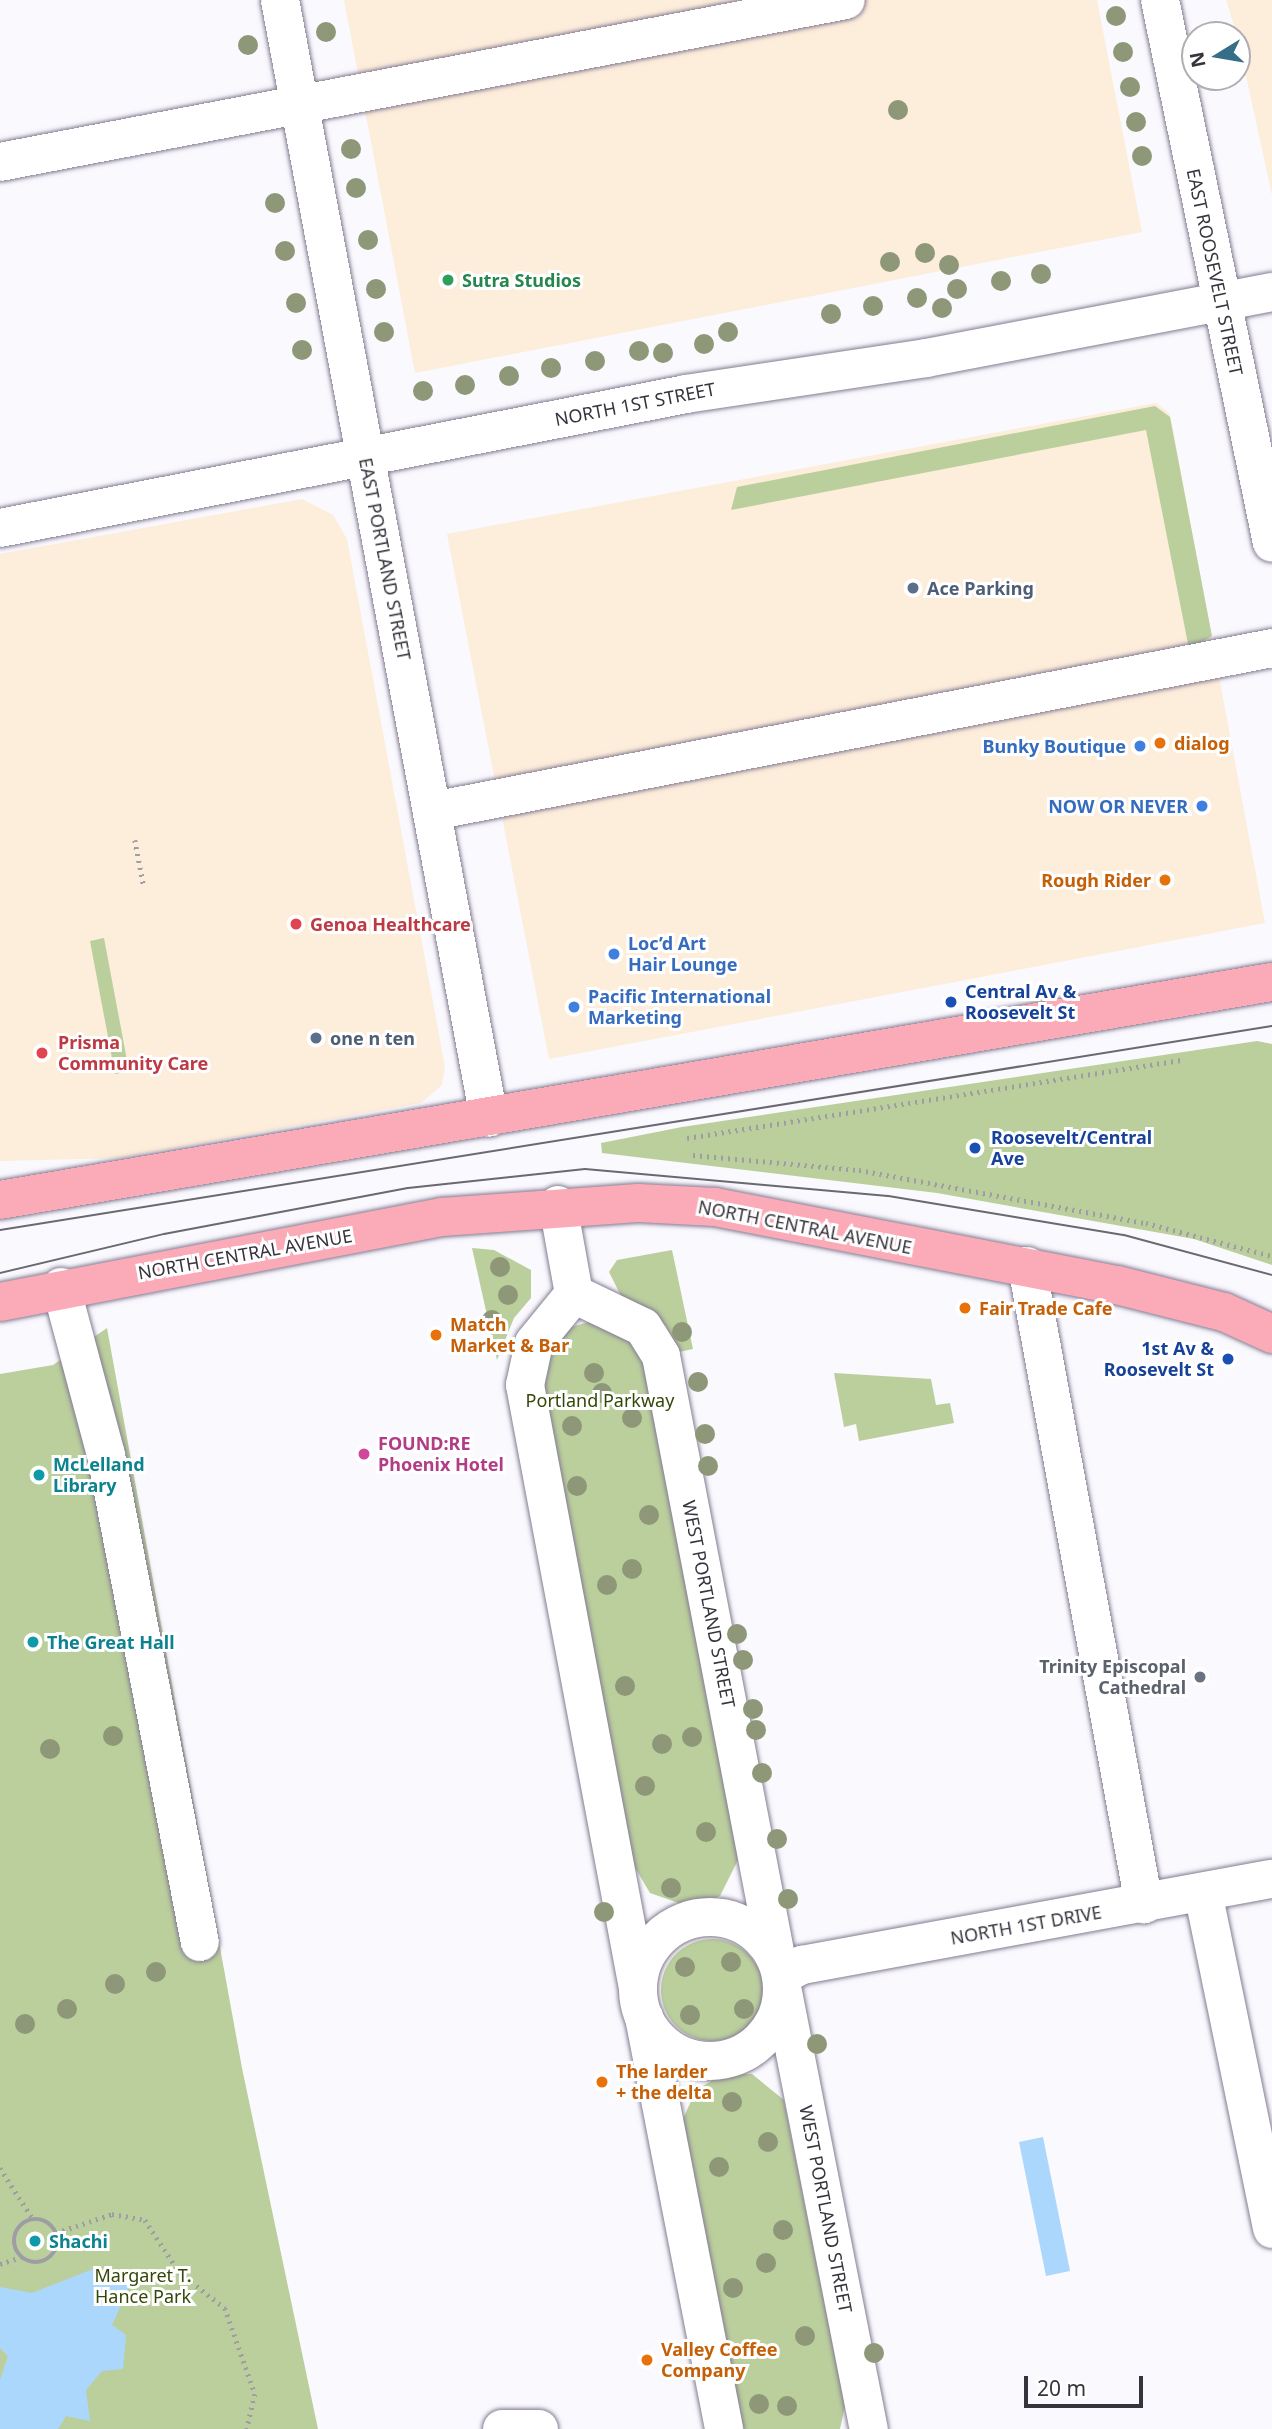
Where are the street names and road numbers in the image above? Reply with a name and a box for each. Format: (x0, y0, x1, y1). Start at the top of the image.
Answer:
street label: EAST ROOSEVELT STREET (1183, 167, 1247, 377)
street label: NORTH 1ST STREET (553, 378, 717, 430)
street label: EAST PORTLAND STREET (355, 456, 415, 662)
street label: NORTH CENTRAL AVENUE (696, 1196, 914, 1258)
street label: NORTH CENTRAL AVENUE (136, 1224, 354, 1284)
street label: WEST PORTLAND STREET (678, 1498, 740, 1710)
street label: NORTH 1ST DRIVE (949, 1901, 1103, 1949)
street label: WEST PORTLAND STREET (795, 2103, 857, 2315)

